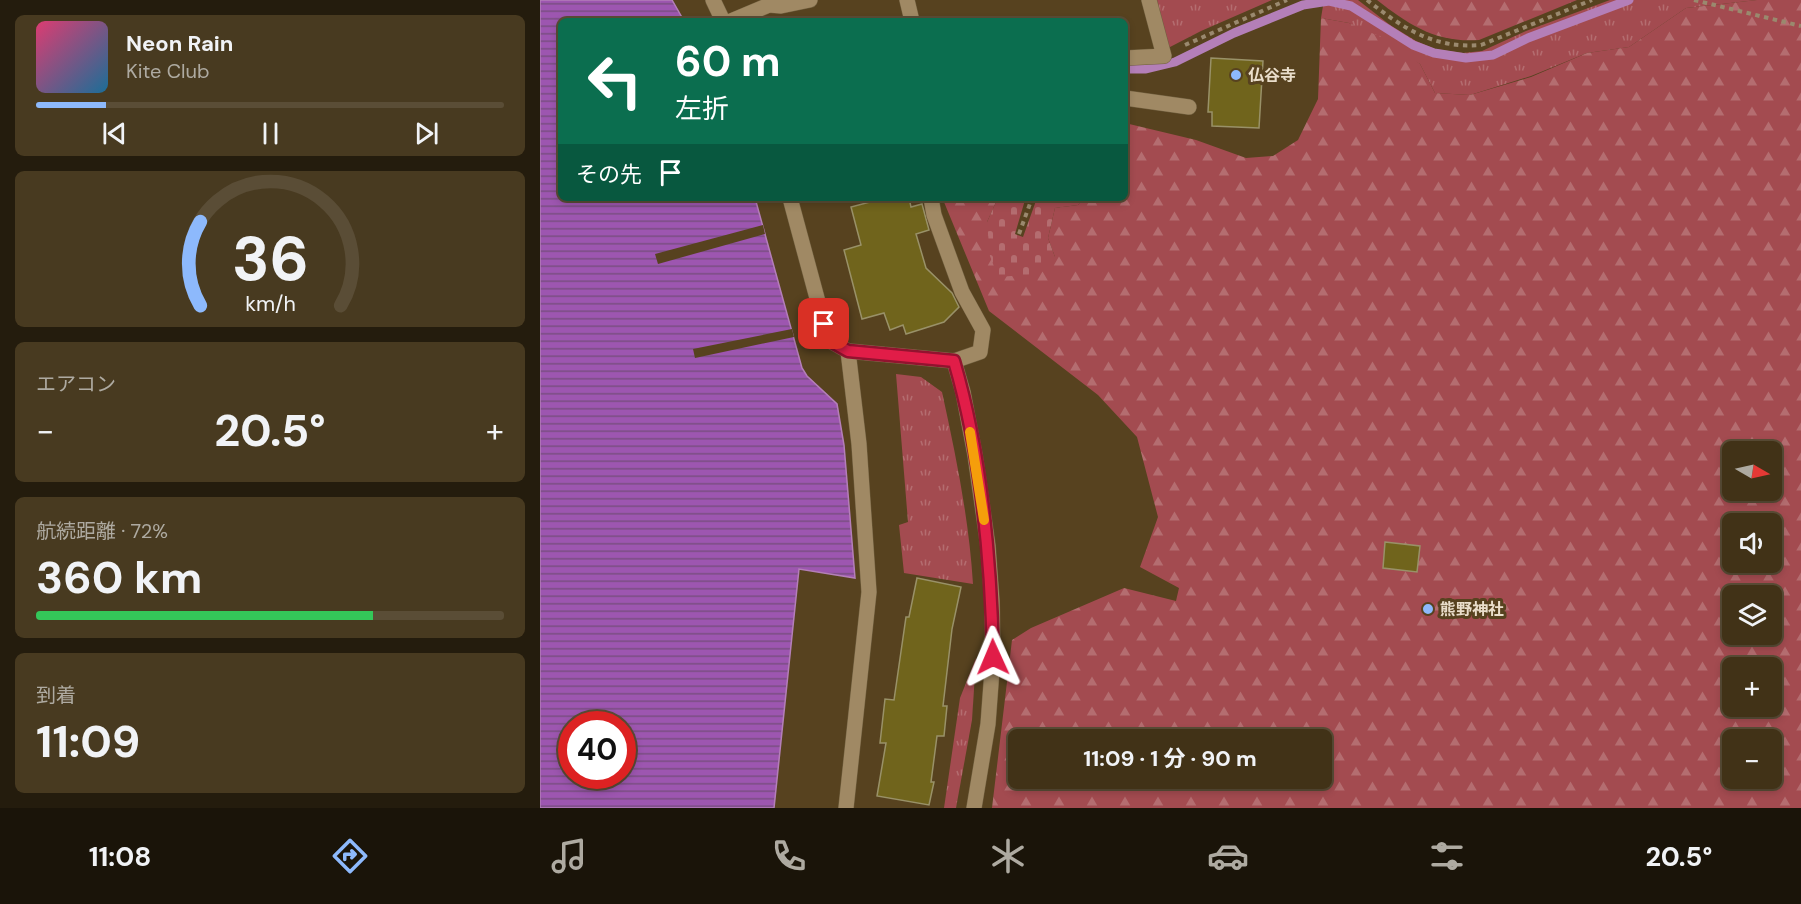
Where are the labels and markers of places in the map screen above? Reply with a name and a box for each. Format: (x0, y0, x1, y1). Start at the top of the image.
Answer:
place label: 仏谷寺 (1248, 65, 1296, 86)
marker: 仏谷寺 (1229, 68, 1243, 82)
pin (798, 298, 849, 349)
place label: 熊野神社 (1440, 599, 1504, 620)
marker: 熊野神社 (1421, 602, 1435, 616)

